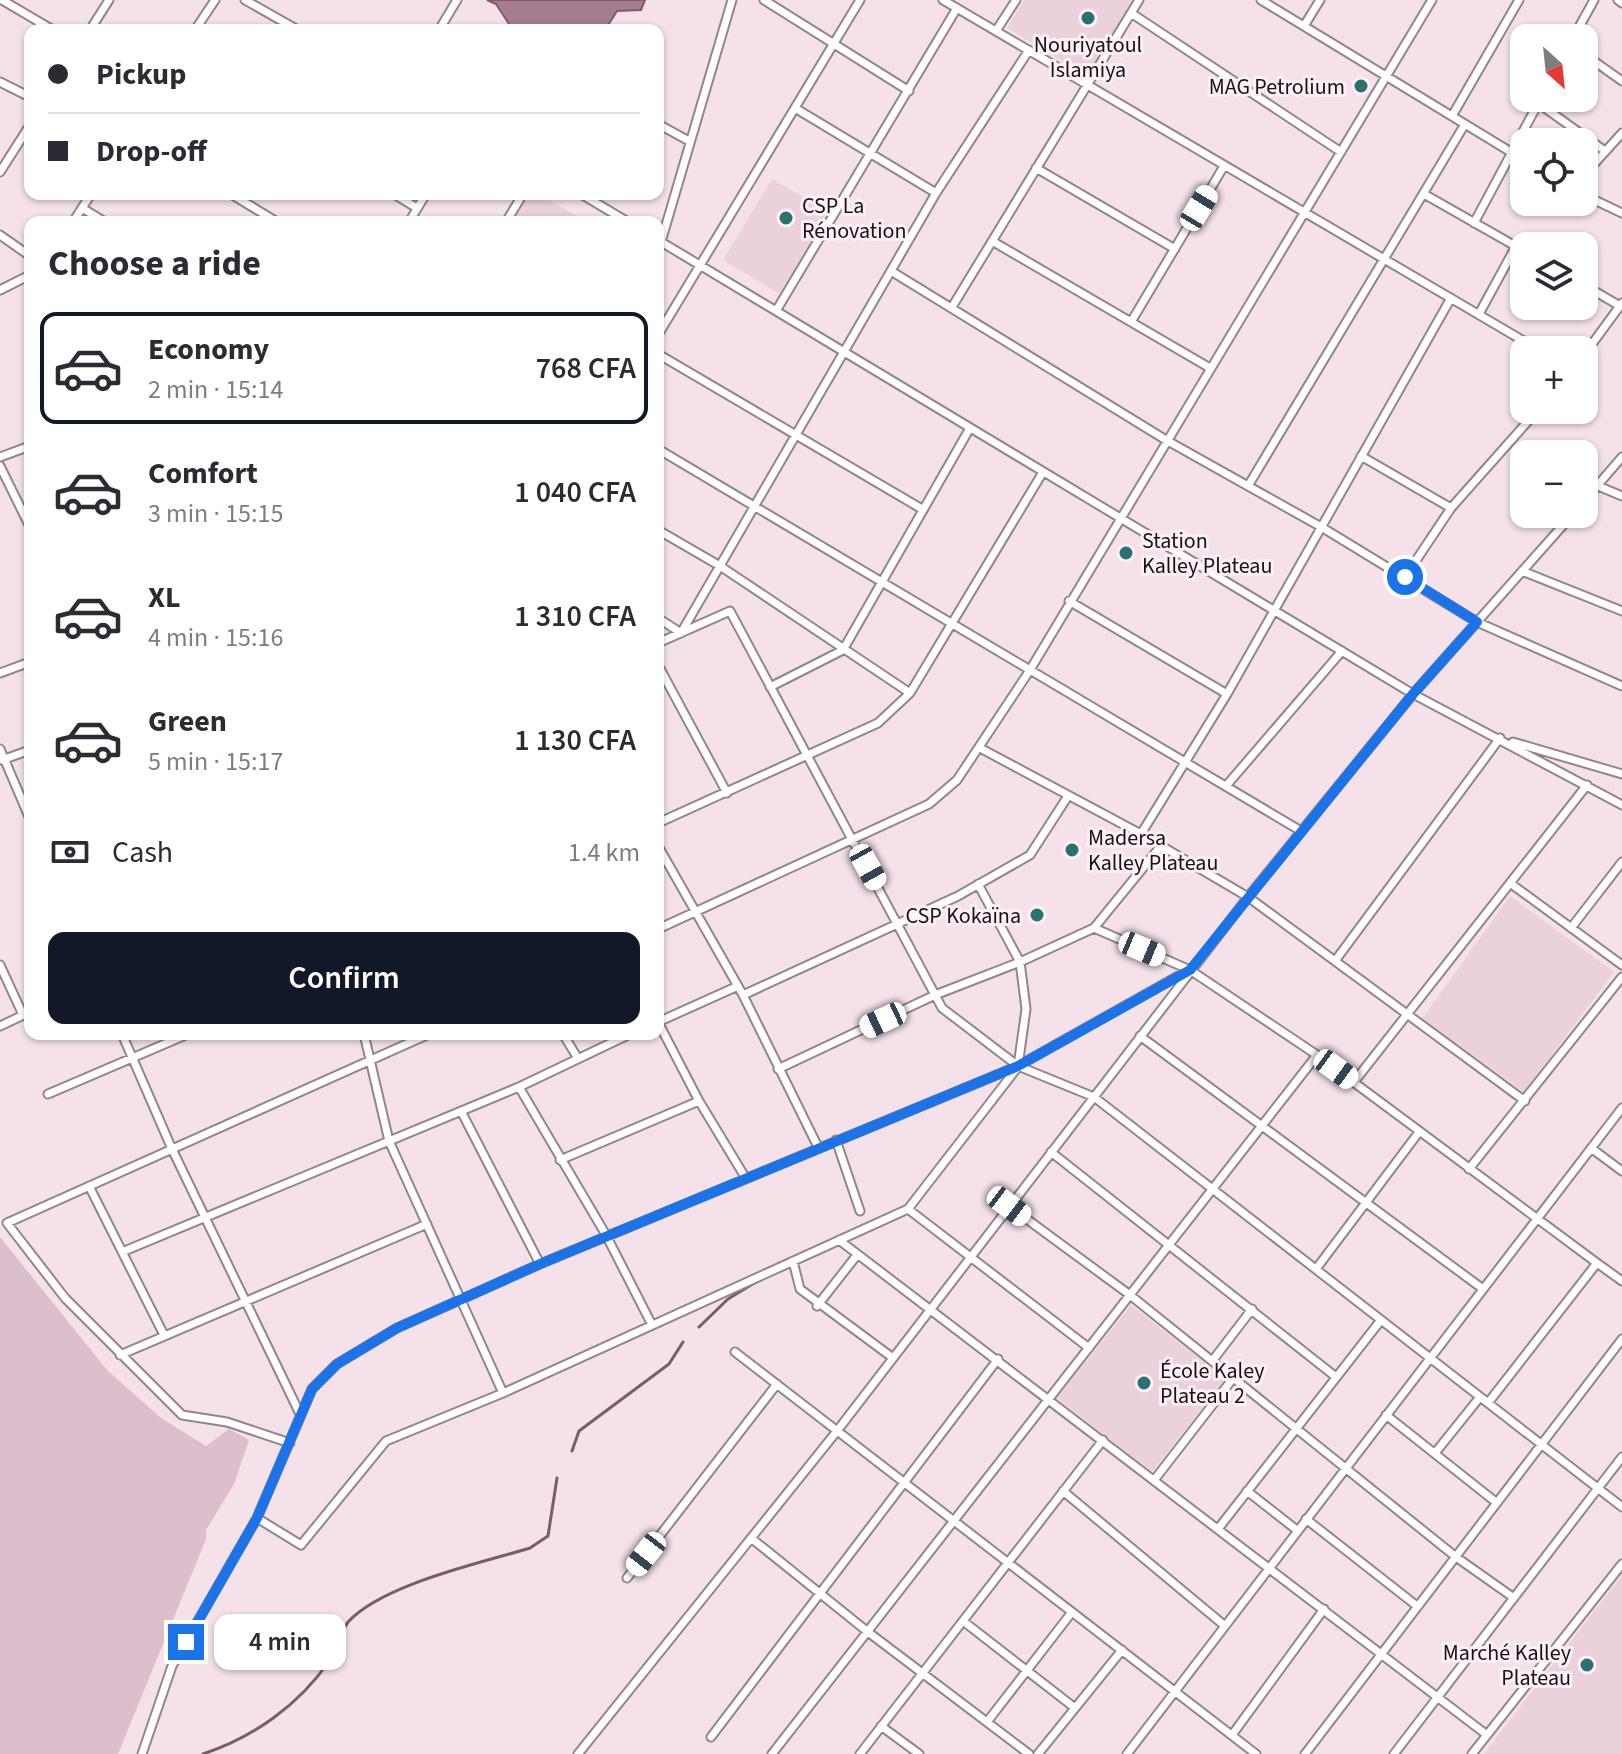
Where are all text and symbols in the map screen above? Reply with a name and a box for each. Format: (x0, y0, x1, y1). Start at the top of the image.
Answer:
marker: Nouriyatoul Islamiya (1079, 9, 1097, 27)
north arrow (1510, 24, 1598, 112)
map controls (1510, 24, 1598, 528)
place label: Nouriyatoul Islamiya (1034, 29, 1142, 86)
text: Pickup (96, 53, 186, 96)
place label: MAG Petrolium (1209, 71, 1345, 103)
marker: MAG Petrolium (1352, 77, 1370, 95)
button: locate (1510, 128, 1598, 216)
text: Drop-off (96, 130, 207, 173)
car (1176, 181, 1222, 235)
place label: CSP La Rénovation (802, 190, 907, 247)
marker: CSP La Rénovation (777, 209, 795, 227)
button: layers (1510, 232, 1598, 320)
text: Choose a ride (48, 238, 261, 289)
text: Economy (148, 328, 269, 371)
icon: car (52, 332, 124, 404)
button: + (1510, 336, 1598, 424)
text: 768 CFA (536, 347, 636, 390)
text: 2 min · 15:14 (148, 371, 283, 408)
button: − (1510, 440, 1598, 528)
text: Comfort (148, 452, 258, 495)
icon: car (52, 456, 124, 528)
text: 1 040 CFA (514, 471, 636, 514)
text: 3 min · 15:15 (148, 495, 283, 532)
place label: Station Kalley Plateau (1142, 525, 1272, 582)
marker: Station Kalley Plateau (1117, 544, 1135, 562)
route start (1387, 559, 1423, 595)
text: XL (148, 576, 181, 619)
icon: car (52, 580, 124, 652)
text: 1 310 CFA (514, 595, 636, 638)
text: 4 min · 15:16 (148, 619, 283, 656)
text: Green (148, 700, 227, 743)
icon: car (52, 704, 124, 776)
text: 1 130 CFA (514, 719, 636, 762)
text: 5 min · 15:17 (148, 743, 283, 780)
place label: Madersa Kalley Plateau (1088, 822, 1218, 879)
icon: cash (48, 830, 92, 874)
text: Cash (112, 831, 173, 874)
text: 1.4 km (568, 834, 640, 871)
car (846, 840, 890, 894)
marker: Madersa Kalley Plateau (1063, 841, 1081, 859)
place label: CSP Kokaïna (906, 900, 1021, 932)
marker: CSP Kokaïna (1028, 906, 1046, 924)
car (1115, 929, 1169, 969)
button: Confirm (48, 932, 640, 1024)
car (856, 999, 910, 1041)
car (1310, 1045, 1362, 1093)
car (983, 1182, 1035, 1230)
place label: École Kaley Plateau 2 (1160, 1355, 1265, 1412)
marker: École Kaley Plateau 2 (1135, 1374, 1153, 1392)
car (622, 1528, 670, 1580)
callout: 4 min (214, 1614, 346, 1670)
text: 4 min (249, 1623, 311, 1660)
route end (168, 1624, 204, 1660)
place label: Marché Kalley Plateau (1443, 1637, 1572, 1694)
marker: Marché Kalley Plateau (1578, 1656, 1596, 1674)

